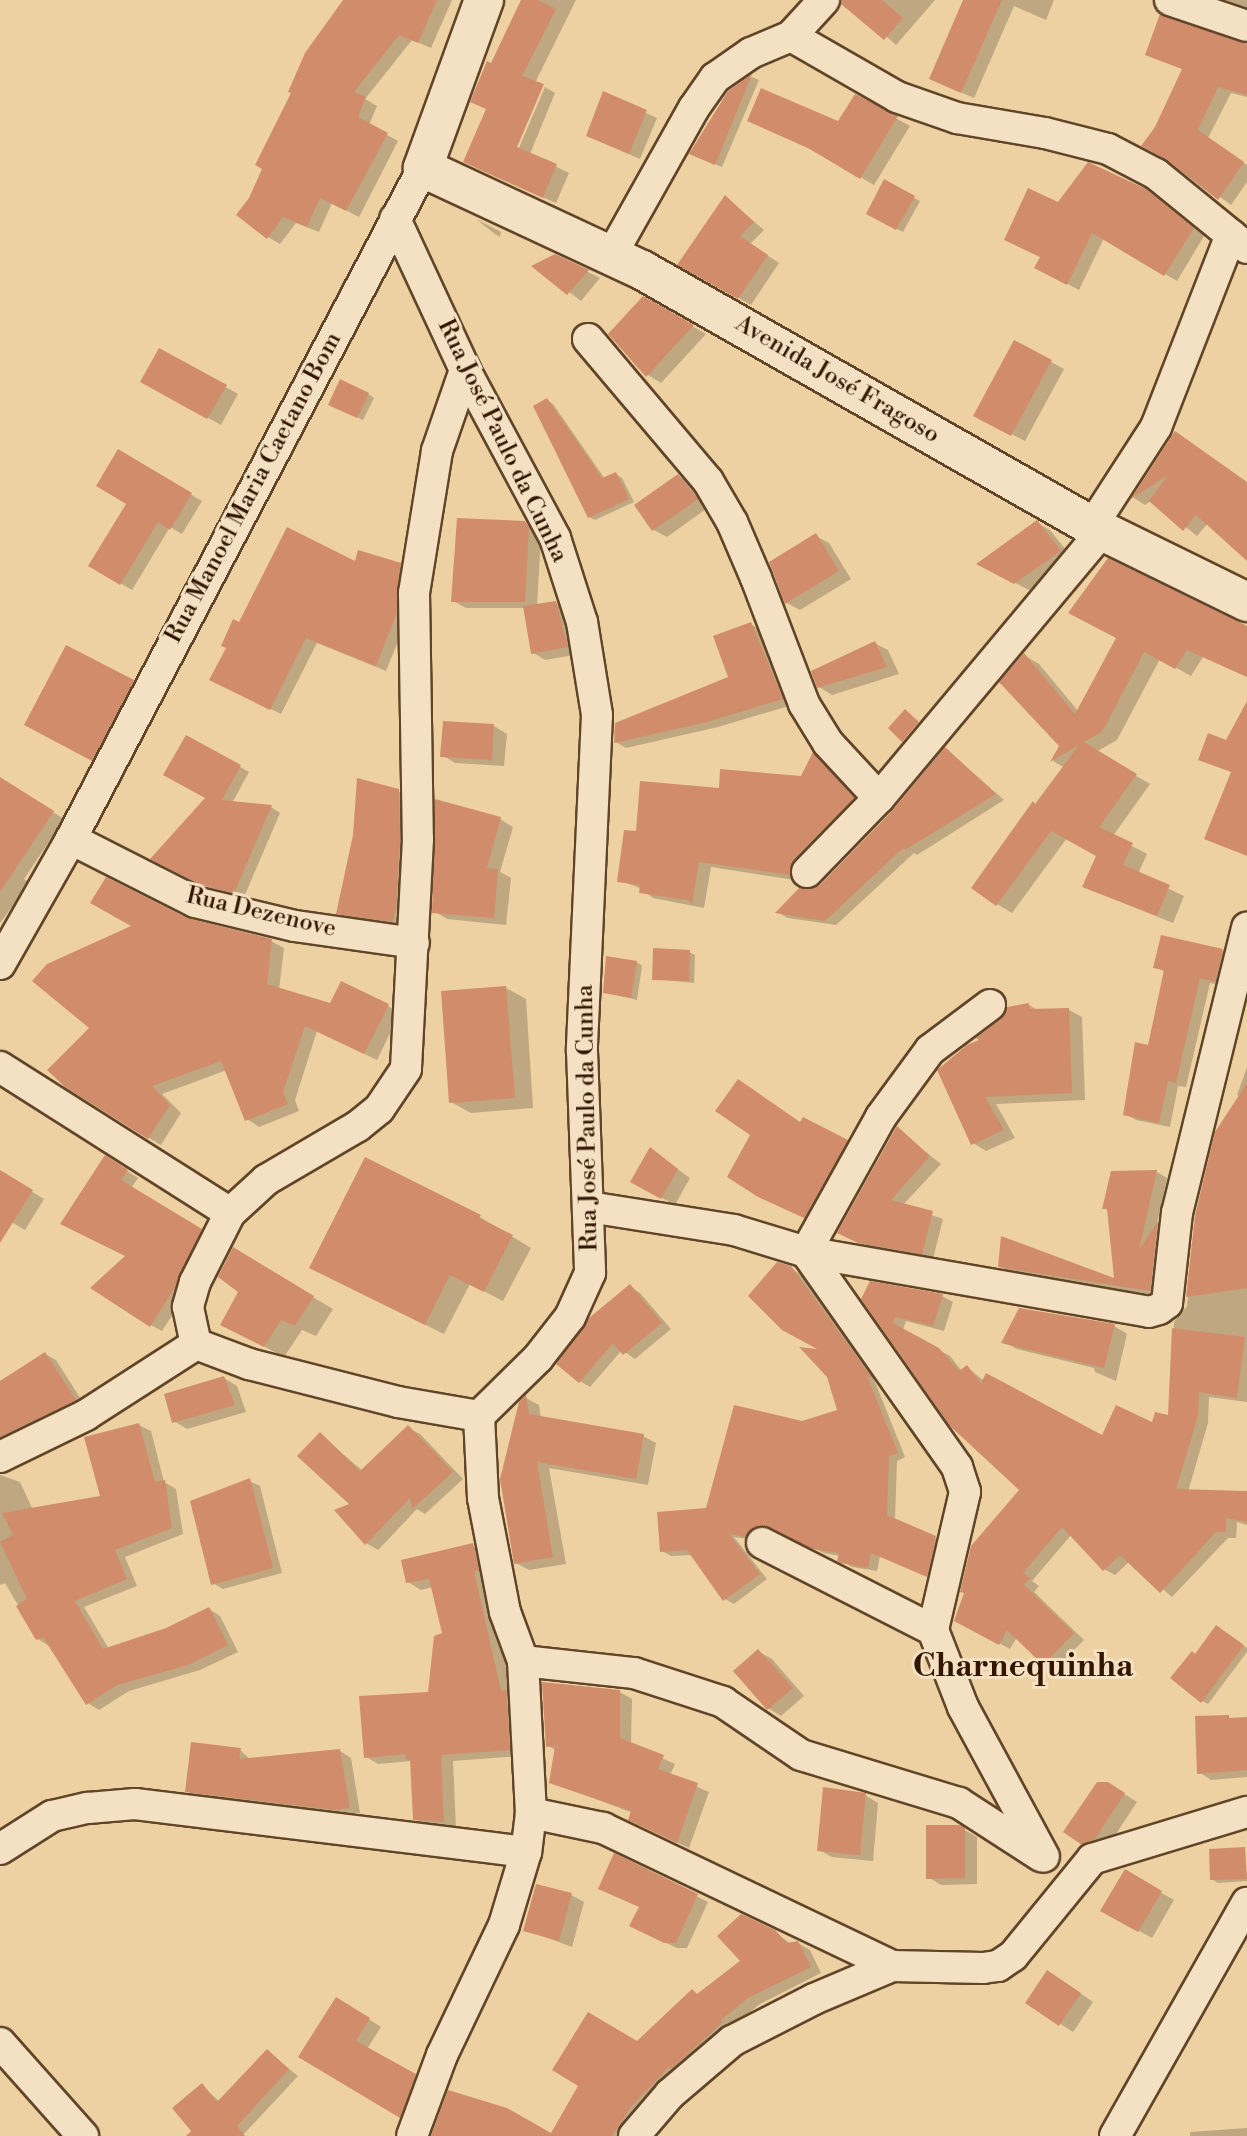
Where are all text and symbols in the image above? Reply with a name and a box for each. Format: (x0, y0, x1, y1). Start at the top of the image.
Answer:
street label: Avenida José Fragoso (730, 310, 944, 450)
street label: Rua José Paulo da Cunha (431, 315, 573, 567)
street label: Rua Manoel Maria Caetano Bom (160, 328, 348, 648)
street label: Rua Dezenove (183, 882, 339, 944)
street label: Rua José Paulo da Cunha (571, 984, 605, 1252)
district label: Charnequinha (913, 1647, 1133, 1685)

